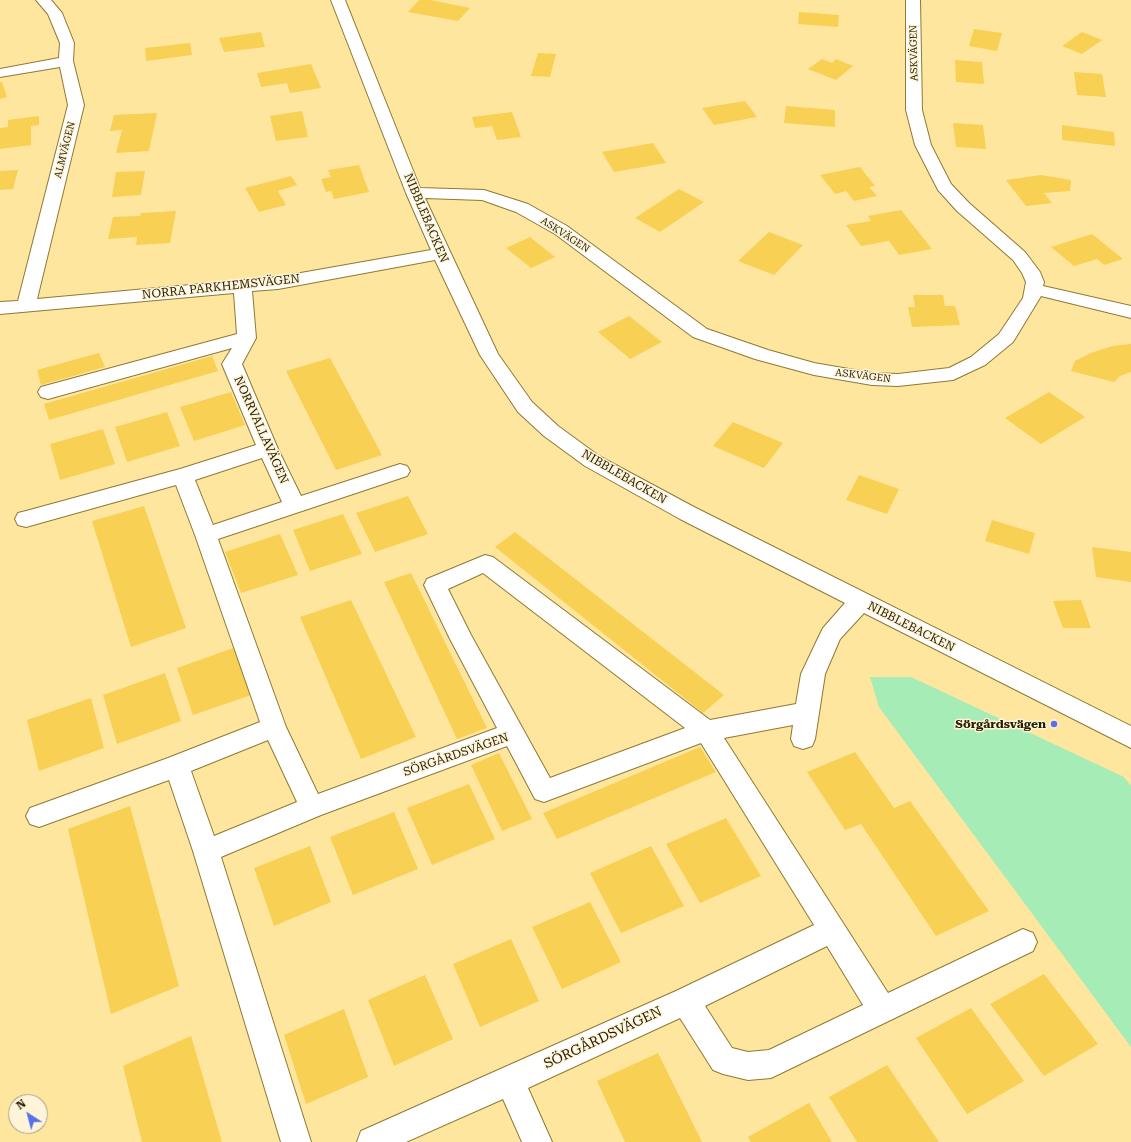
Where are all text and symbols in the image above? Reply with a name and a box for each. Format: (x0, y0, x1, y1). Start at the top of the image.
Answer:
street label: ASKVÄGEN (908, 25, 920, 81)
street label: ALMVÄGEN (52, 120, 78, 180)
street label: NIBBLEBACKEN (401, 171, 451, 265)
street label: ASKVÄGEN (538, 215, 592, 255)
street label: NORRA PARKHEMSVÄGEN (141, 272, 301, 302)
street label: ASKVÄGEN (834, 367, 892, 385)
street label: NORRVALLAVÄGEN (231, 374, 291, 486)
street label: NIBBLEBACKEN (579, 447, 669, 507)
street label: NIBBLEBACKEN (865, 599, 957, 655)
place label: Sörgårdsvägen (955, 717, 1046, 731)
marker: Sörgårdsvägen (1049, 719, 1059, 729)
street label: SÖRGÅRDSVÄGEN (402, 730, 510, 780)
street label: SÖRGÅRDSVÄGEN (541, 1003, 665, 1073)
north arrow (8, 1094, 48, 1134)
text: N (14, 1097, 28, 1112)

